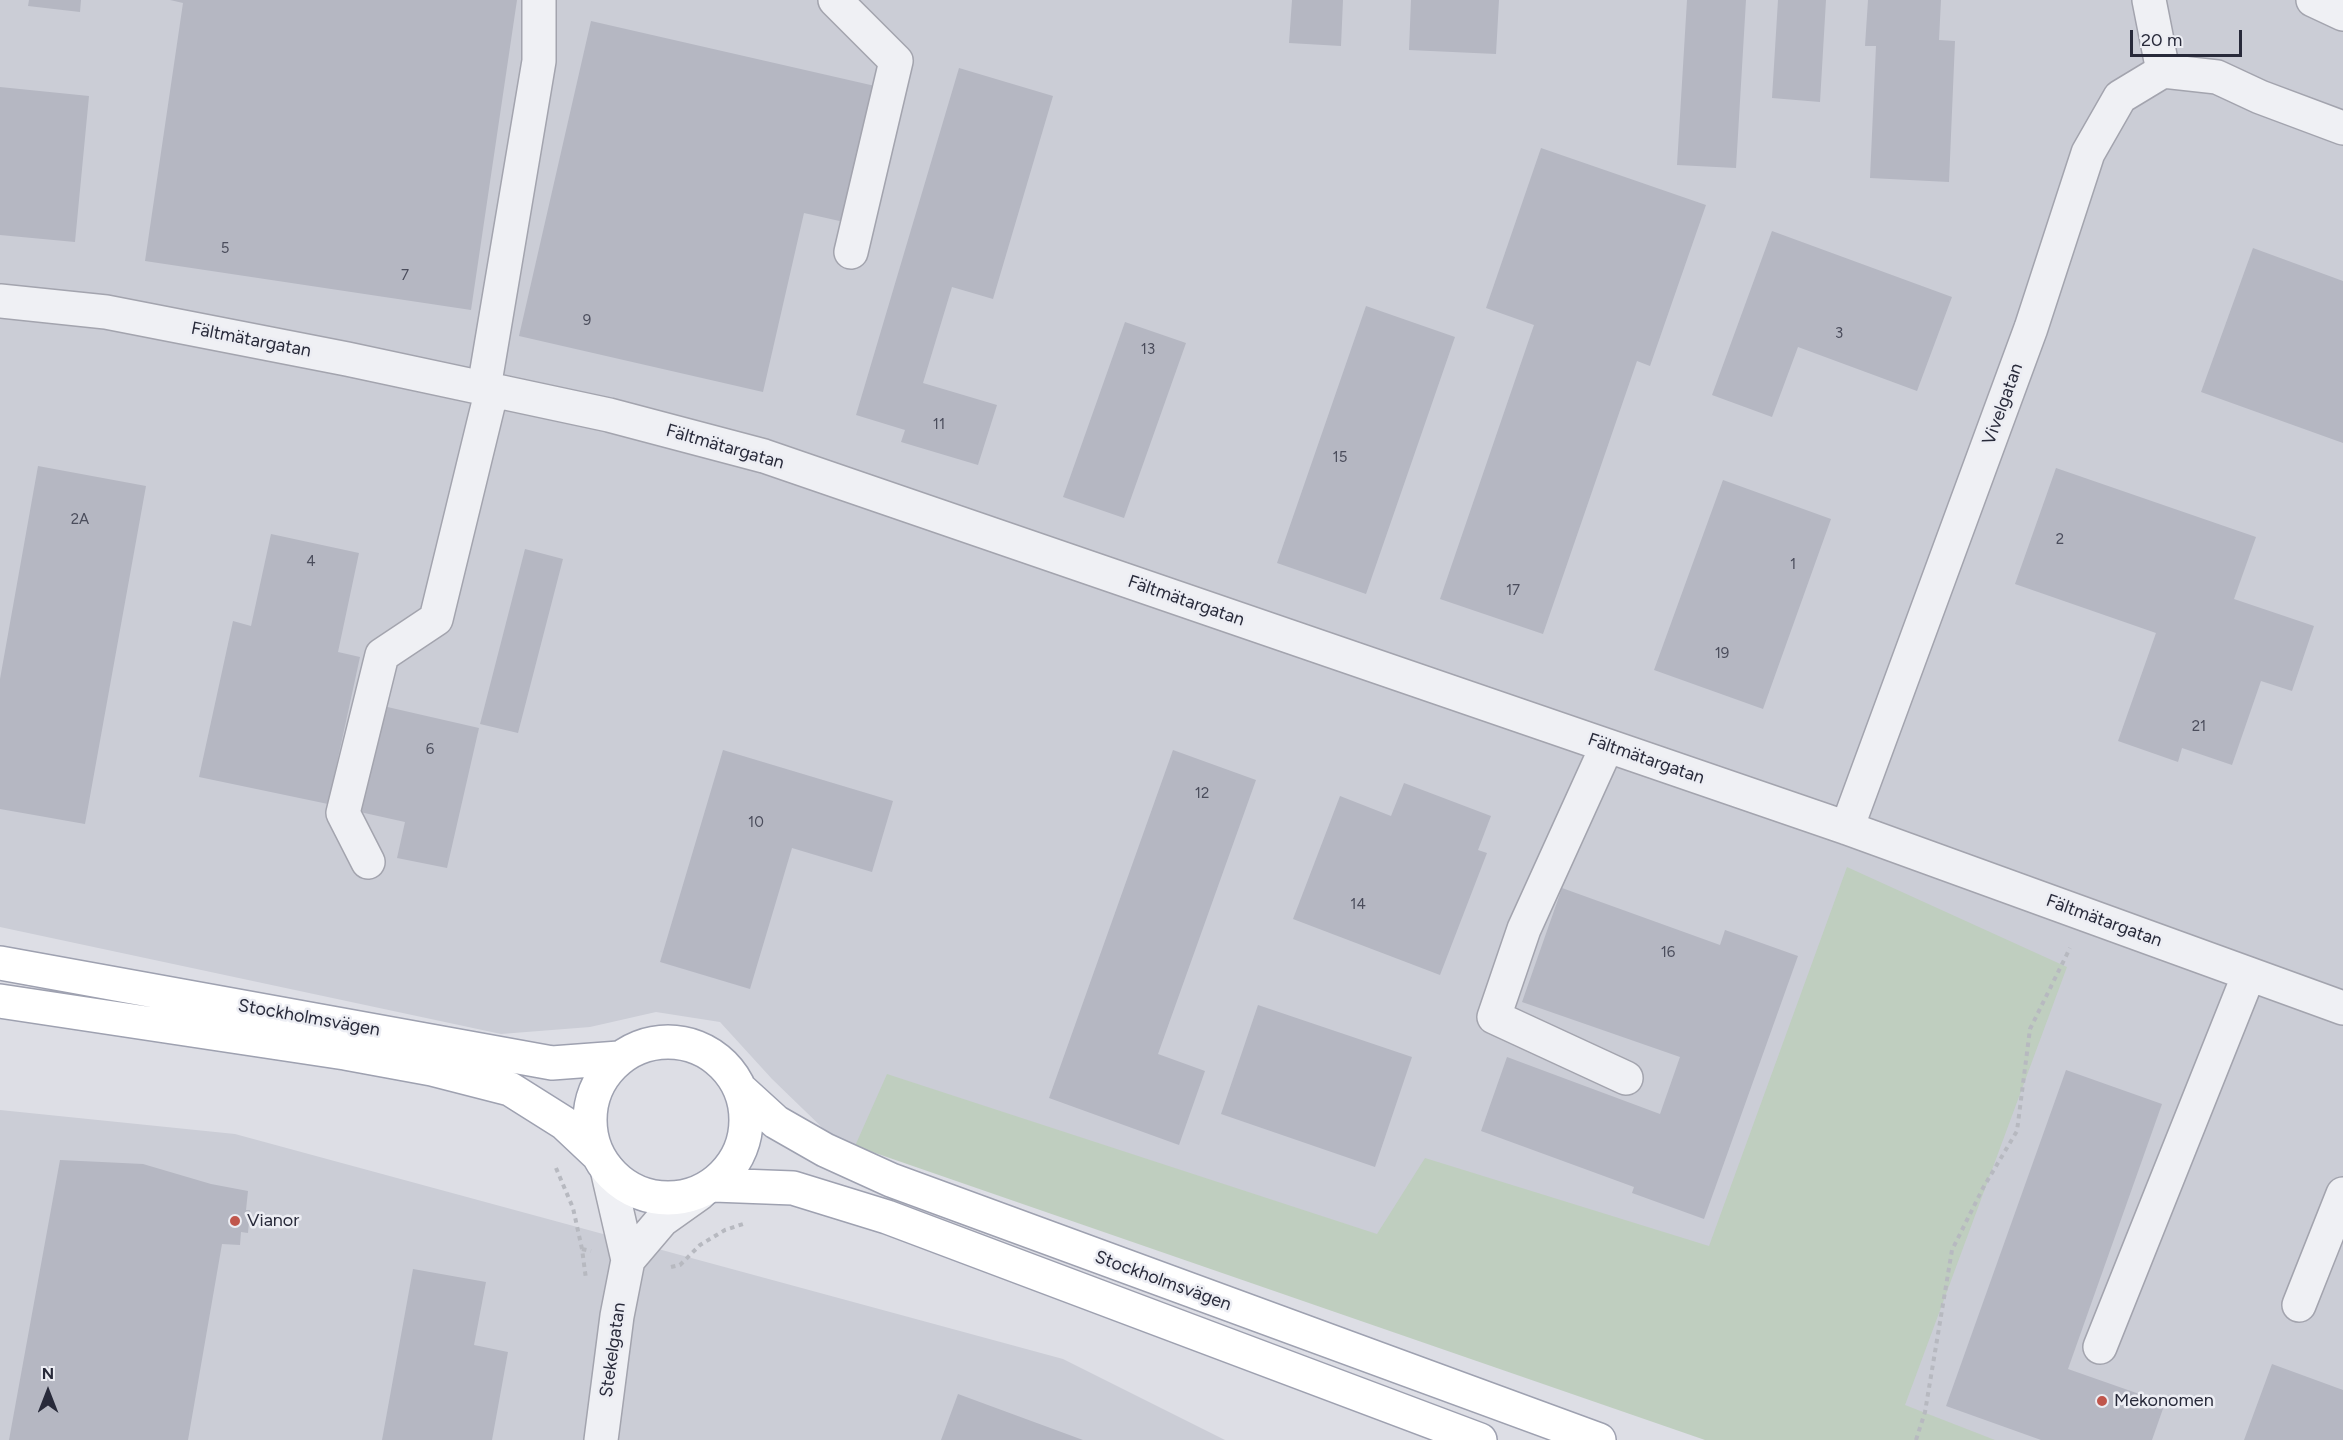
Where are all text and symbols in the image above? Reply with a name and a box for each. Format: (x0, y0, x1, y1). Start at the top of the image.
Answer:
scale bar (2133, 18, 2246, 56)
text: 20 m (2141, 29, 2182, 51)
house number: 5 (221, 240, 229, 258)
house number: 7 (401, 267, 409, 285)
house number: 9 (583, 312, 591, 330)
street label: Fältmätargatan (189, 318, 313, 362)
house number: 3 (1835, 325, 1843, 343)
house number: 13 (1141, 341, 1155, 359)
street label: Vivelgatan (1978, 360, 2028, 448)
house number: 11 (933, 416, 945, 434)
street label: Fältmätargatan (663, 420, 787, 474)
house number: 15 (1333, 449, 1347, 467)
house number: 2A (71, 511, 89, 529)
house number: 2 (2056, 531, 2064, 549)
house number: 4 (306, 553, 316, 571)
house number: 1 (1790, 556, 1796, 574)
street label: Fältmätargatan (1125, 571, 1247, 631)
house number: 17 (1506, 582, 1520, 600)
house number: 19 (1715, 645, 1729, 663)
house number: 21 (2192, 718, 2206, 736)
street label: Fältmätargatan (1585, 729, 1707, 789)
house number: 6 (426, 741, 434, 759)
house number: 12 (1195, 785, 1209, 803)
house number: 10 (748, 814, 764, 832)
street label: Fältmätargatan (2043, 890, 2165, 952)
house number: 14 (1350, 896, 1366, 914)
house number: 16 (1661, 944, 1675, 962)
street label: Stockholmsvägen (236, 995, 382, 1041)
place label: Vianor (247, 1210, 299, 1232)
marker: Vianor (228, 1214, 242, 1228)
street label: Stockholmsvägen (1092, 1246, 1234, 1316)
street label: Stekelgatan (596, 1301, 630, 1399)
north arrow (18, 1362, 78, 1422)
text: N (42, 1364, 54, 1383)
place label: Mekonomen (2114, 1390, 2214, 1412)
marker: Mekonomen (2095, 1394, 2109, 1408)

